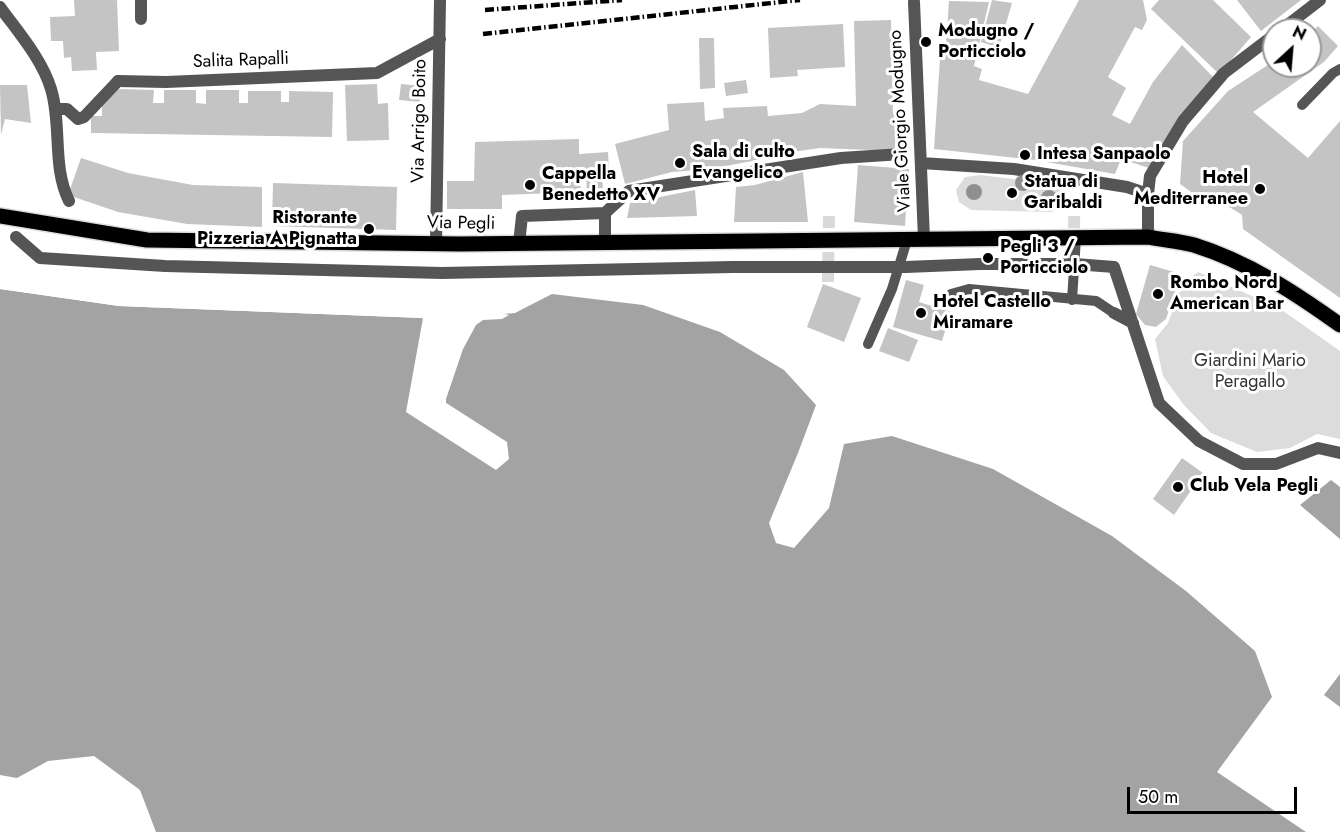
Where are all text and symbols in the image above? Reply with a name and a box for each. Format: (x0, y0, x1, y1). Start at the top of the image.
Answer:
north arrow (1262, 18, 1322, 78)
text: N (1288, 20, 1310, 46)
place label: Modugno / Porticciolo (938, 21, 1034, 63)
street label: Viale Giorgio Modugno (885, 29, 917, 213)
marker: Modugno / Porticciolo (919, 35, 933, 49)
street label: Salita Rapalli (192, 49, 290, 73)
street label: Via Arrigo Boito (408, 59, 432, 183)
place label: Sala di culto Evangelico (692, 142, 795, 184)
place label: Intesa Sanpaolo (1037, 144, 1171, 166)
marker: Intesa Sanpaolo (1018, 148, 1032, 162)
marker: Sala di culto Evangelico (673, 156, 687, 170)
place label: Cappella Benedetto XV (542, 164, 660, 207)
place label: Hotel Mediterranee (1134, 168, 1248, 210)
place label: Statua di Garibaldi (1024, 172, 1102, 214)
marker: Cappella Benedetto XV (523, 178, 537, 192)
marker: Hotel Mediterranee (1253, 182, 1267, 196)
marker: Statua di Garibaldi (1005, 186, 1019, 200)
place label: Ristorante Pizzeria A Pignatta (197, 208, 357, 250)
street label: Via Pegli (427, 213, 495, 235)
marker: Ristorante Pizzeria A Pignatta (362, 222, 376, 236)
place label: Pegli 3 / Porticciolo (1000, 237, 1088, 280)
marker: Pegli 3 / Porticciolo (981, 251, 995, 265)
place label: Rombo Nord American Bar (1170, 273, 1284, 316)
marker: Rombo Nord American Bar (1151, 287, 1165, 301)
place label: Hotel Castello Miramare (933, 292, 1051, 334)
marker: Hotel Castello Miramare (914, 306, 928, 320)
park label: Giardini Mario Peragallo (1194, 351, 1306, 394)
place label: Club Vela Pegli (1190, 476, 1318, 498)
marker: Club Vela Pegli (1171, 480, 1185, 494)
scale bar (1130, 775, 1300, 813)
text: 50 m (1138, 784, 1178, 810)

